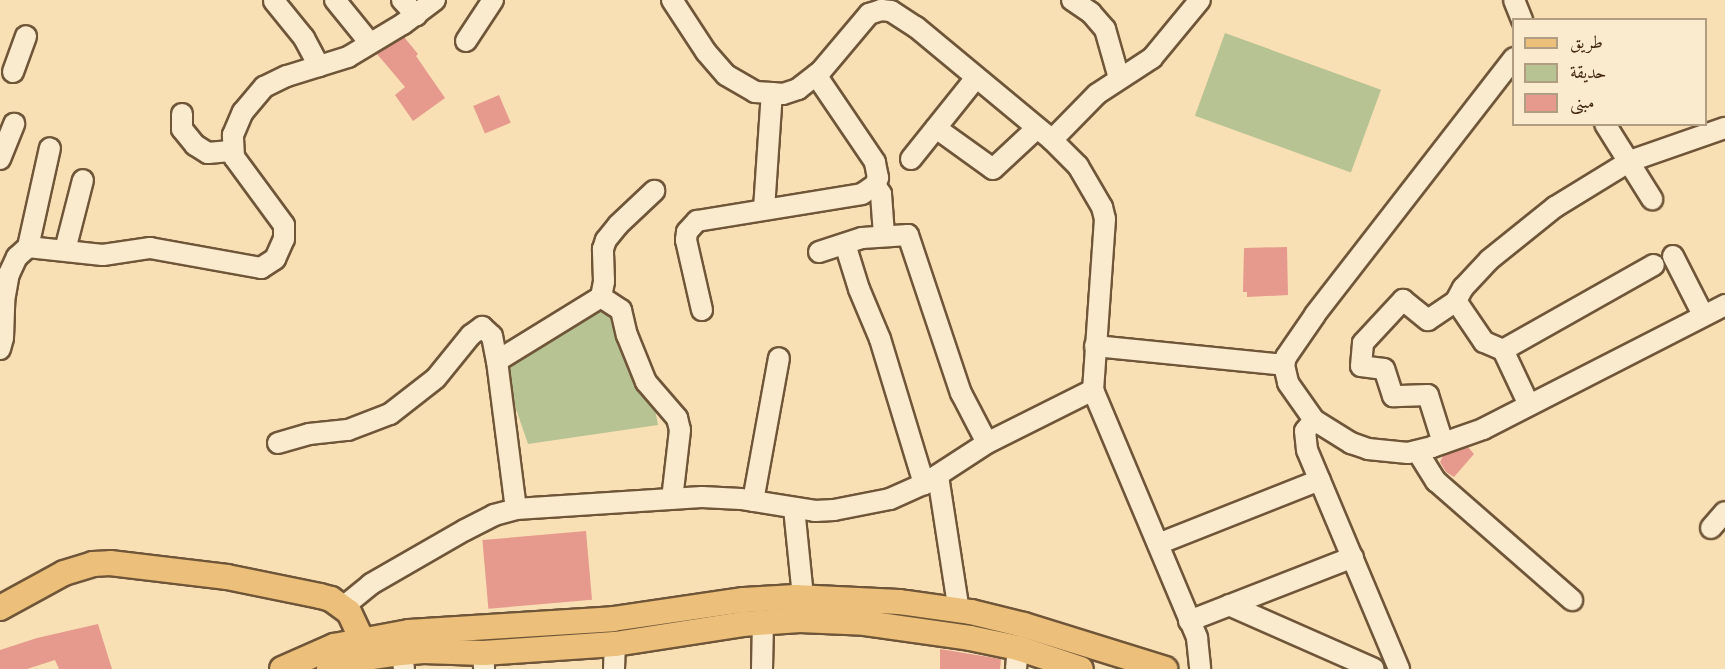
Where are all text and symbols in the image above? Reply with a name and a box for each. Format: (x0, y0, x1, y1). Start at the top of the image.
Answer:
legend (1512, 18, 1707, 126)
text: طريق (1570, 28, 1603, 55)
text: حديقة (1570, 58, 1606, 85)
text: مبنى (1570, 88, 1595, 115)

